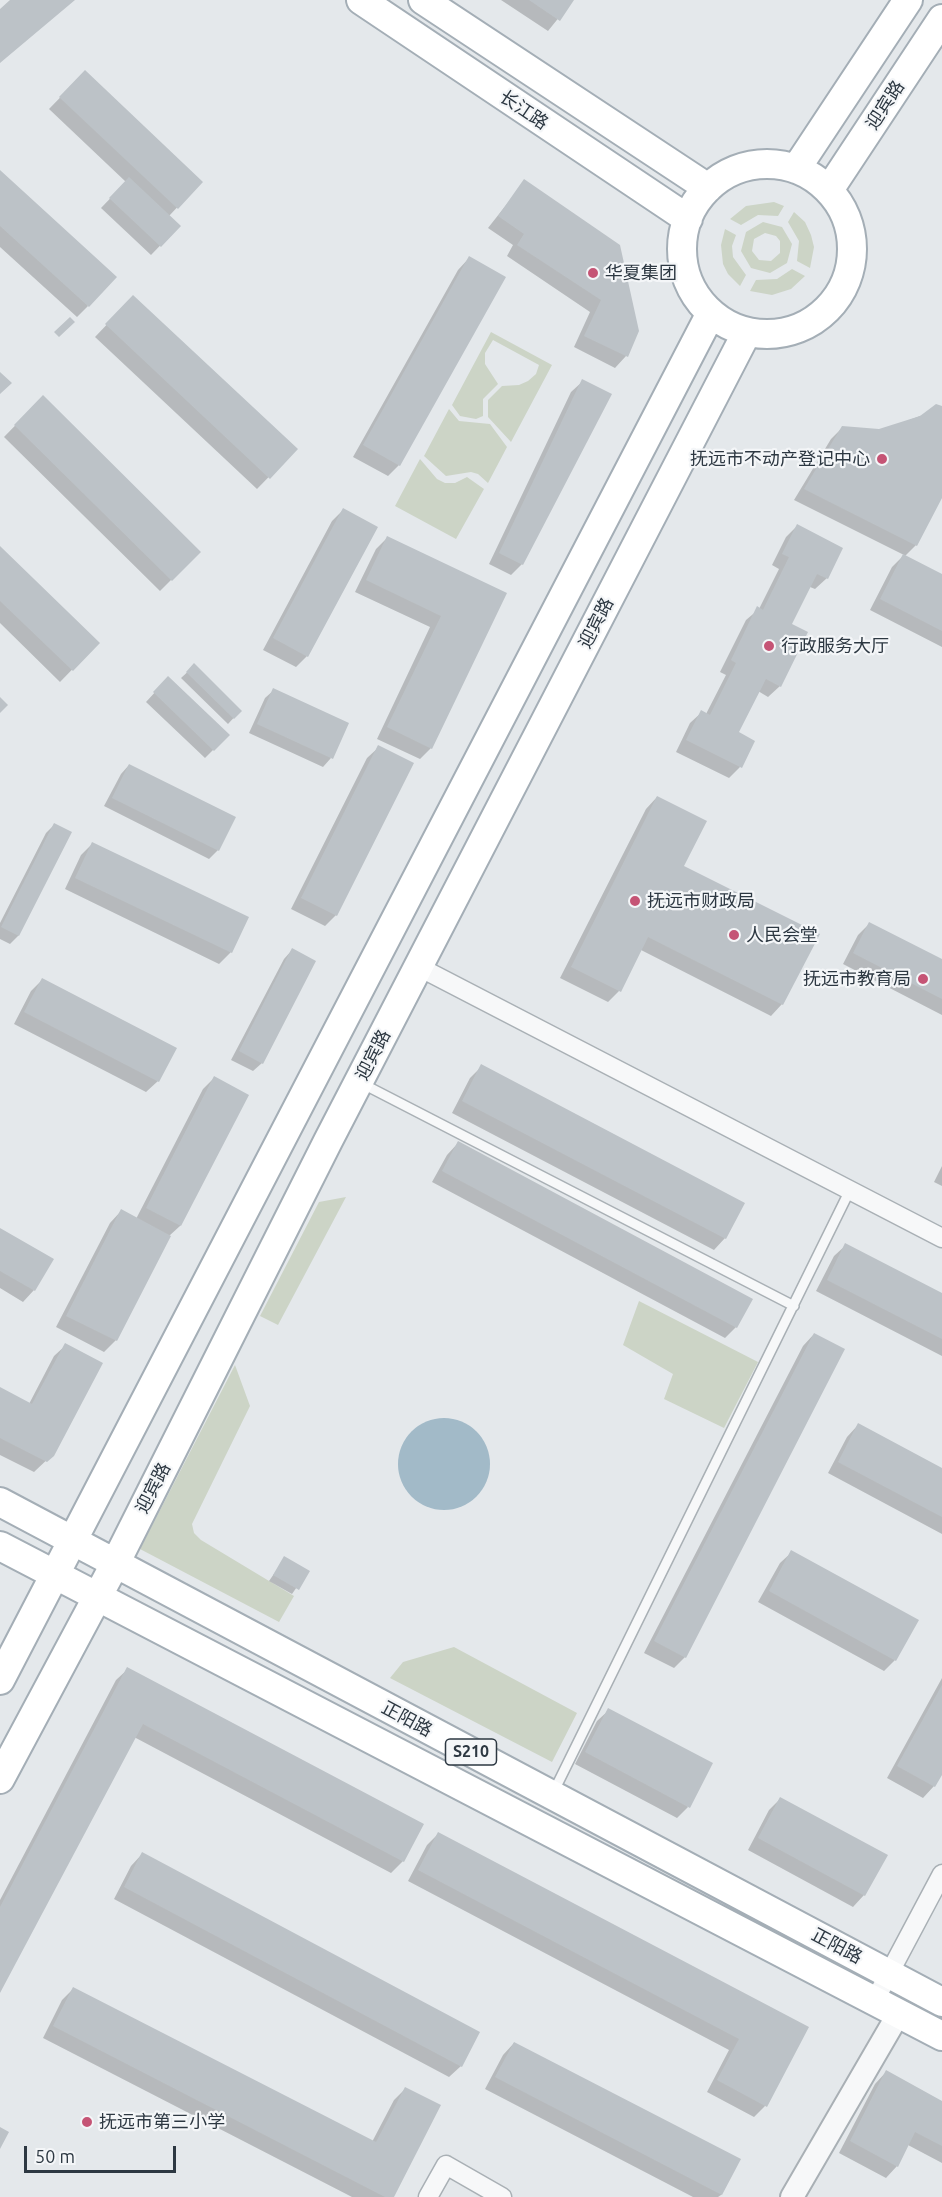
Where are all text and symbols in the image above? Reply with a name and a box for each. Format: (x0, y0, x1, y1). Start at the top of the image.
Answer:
street label: 迎宾路 (861, 76, 909, 134)
street label: 长江路 (496, 86, 552, 134)
place label: 华夏集团 (605, 262, 677, 284)
marker: 华夏集团 (586, 266, 600, 280)
place label: 抚远市不动产登记中心 (690, 448, 870, 470)
marker: 抚远市不动产登记中心 (875, 452, 889, 466)
street label: 迎宾路 (574, 594, 618, 652)
place label: 行政服务大厅 (781, 635, 889, 657)
marker: 行政服务大厅 (762, 639, 776, 653)
place label: 抚远市财政局 (647, 890, 755, 912)
marker: 抚远市财政局 (628, 894, 642, 908)
place label: 人民会堂 (746, 924, 818, 946)
marker: 人民会堂 (727, 928, 741, 942)
place label: 抚远市教育局 (803, 968, 911, 990)
marker: 抚远市教育局 (916, 972, 930, 986)
street label: 迎宾路 (351, 1026, 395, 1084)
street label: 迎宾路 (131, 1459, 175, 1517)
street label: 正阳路 (378, 1697, 436, 1741)
road number: S210 (446, 1739, 496, 1765)
street label: 正阳路 (808, 1924, 866, 1968)
place label: 抚远市第三小学 (99, 2111, 225, 2133)
marker: 抚远市第三小学 (80, 2115, 94, 2129)
scale bar (27, 2134, 178, 2172)
text: 50 m (35, 2146, 75, 2166)

